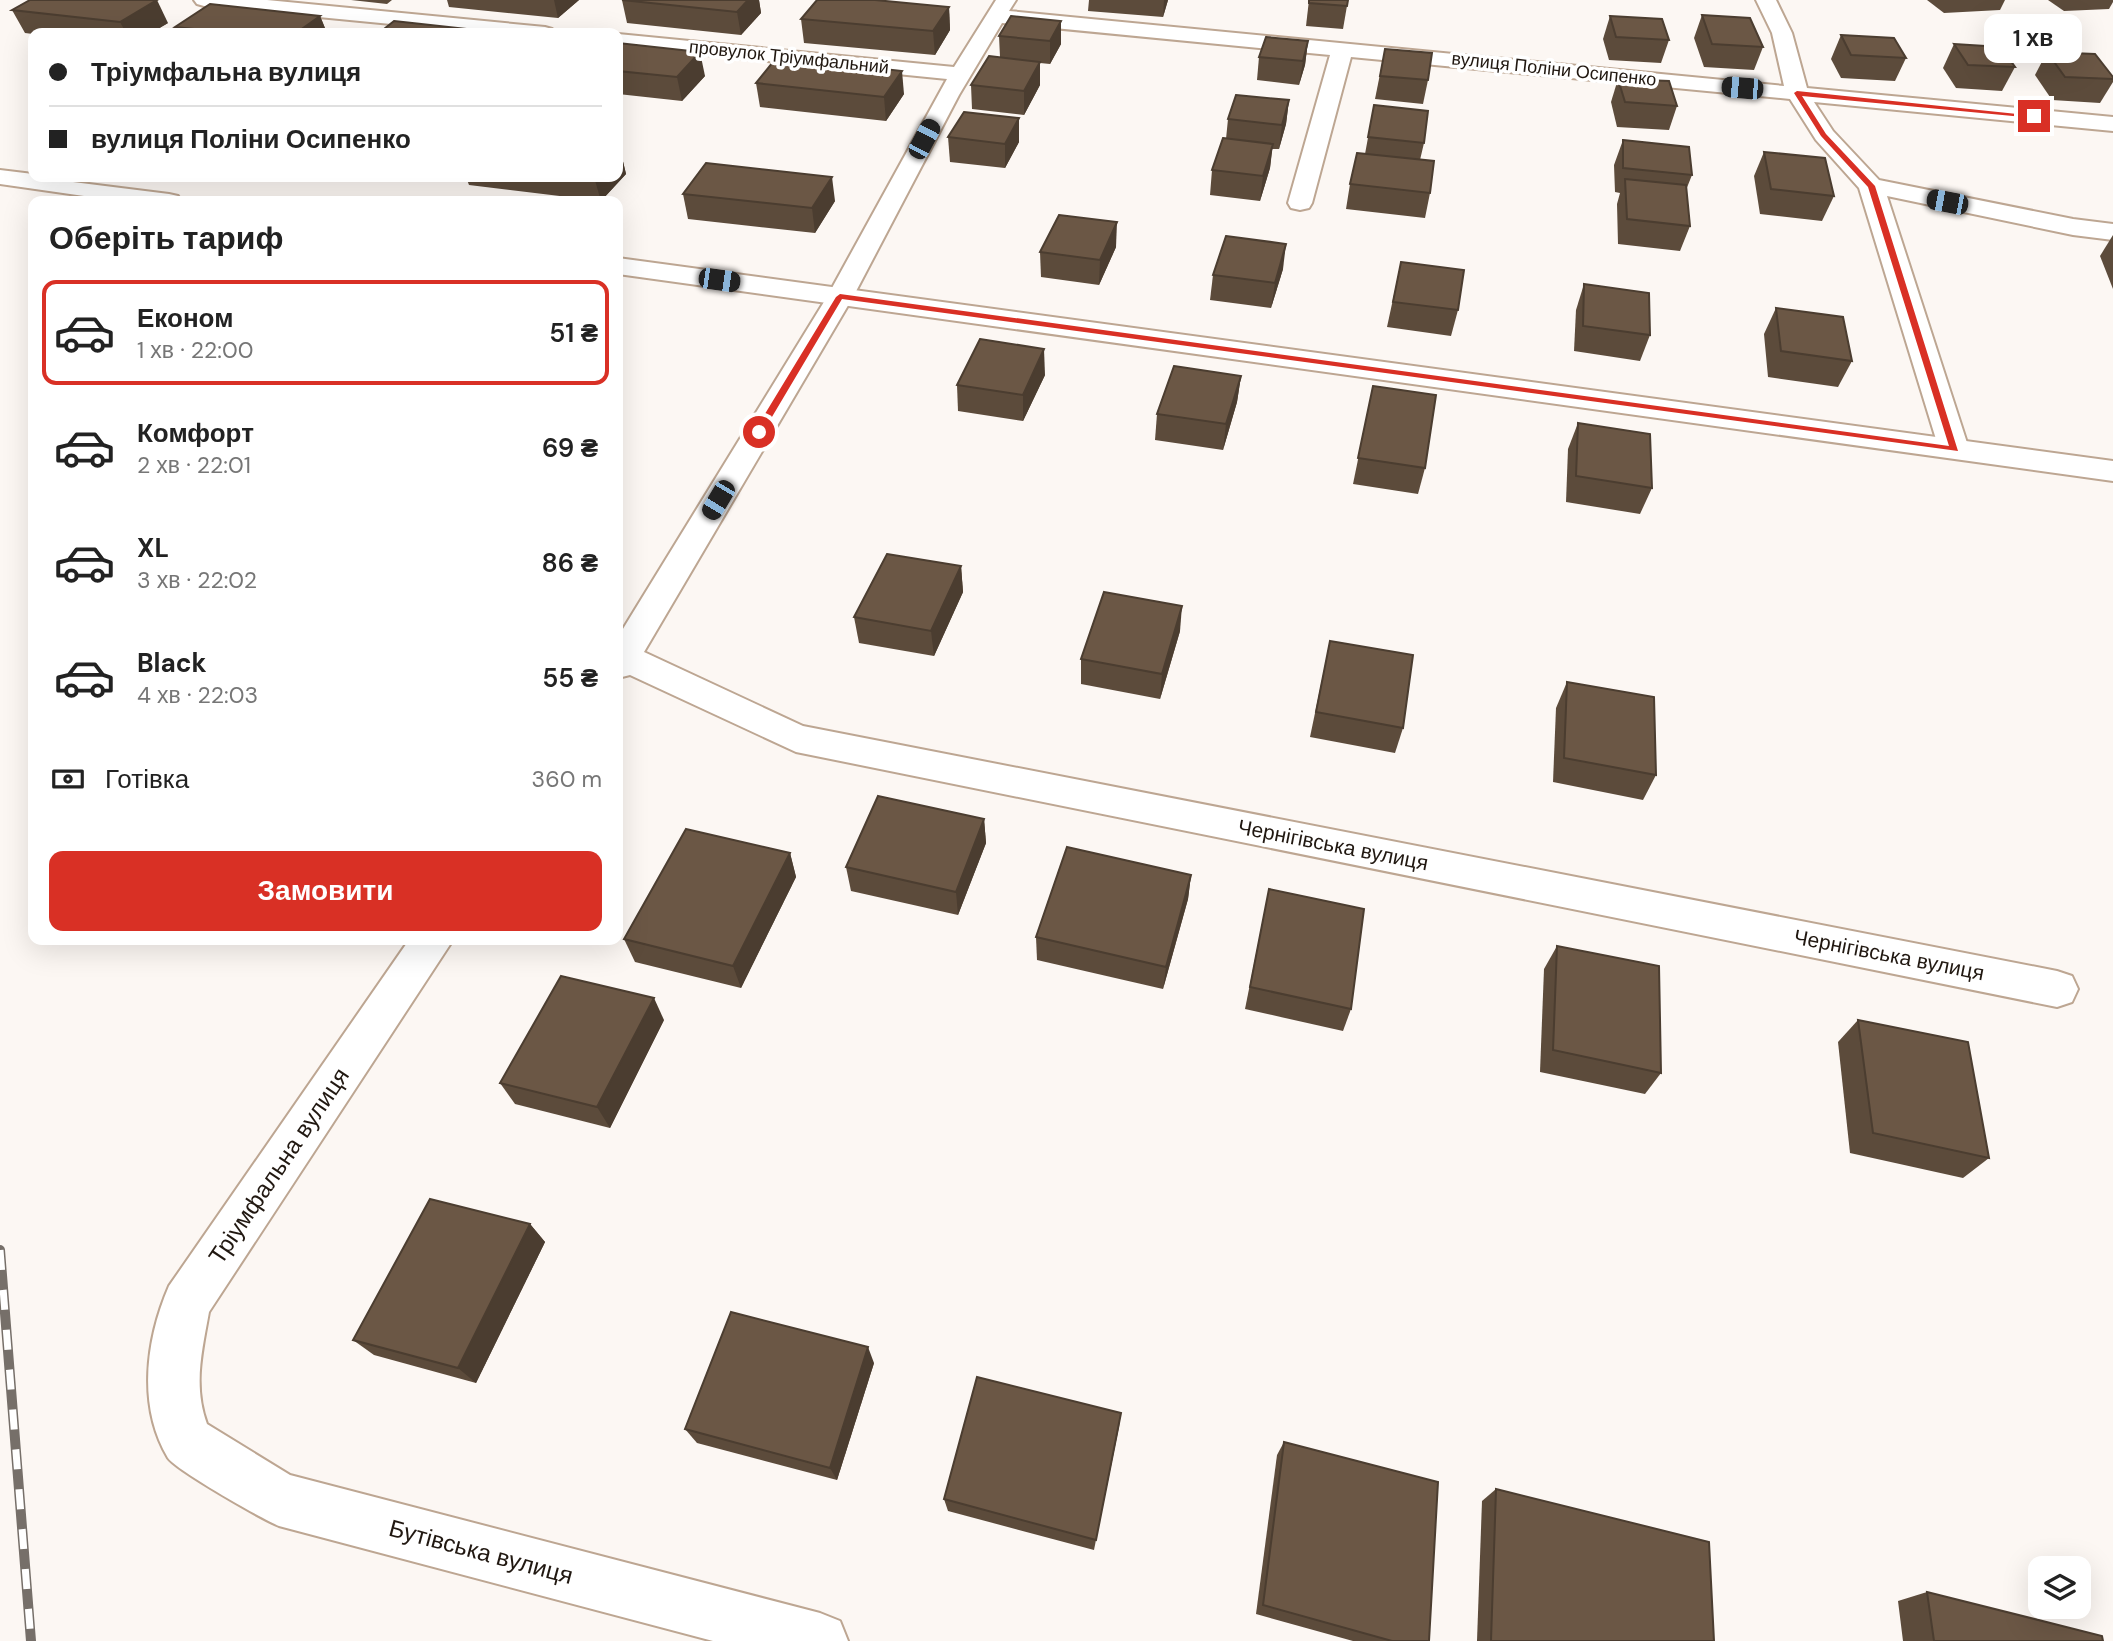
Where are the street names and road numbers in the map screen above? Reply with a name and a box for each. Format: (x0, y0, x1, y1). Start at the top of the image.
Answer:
street label: провулок Тріумфальний (688, 35, 890, 79)
street label: вулиця Поліни Осипенко (1450, 46, 1658, 92)
street label: Чернігівська вулиця (1235, 813, 1431, 877)
street label: Чернігівська вулиця (1791, 923, 1987, 987)
street label: Тріумфальна вулиця (201, 1061, 356, 1270)
street label: Бутівська вулиця (386, 1512, 576, 1591)

